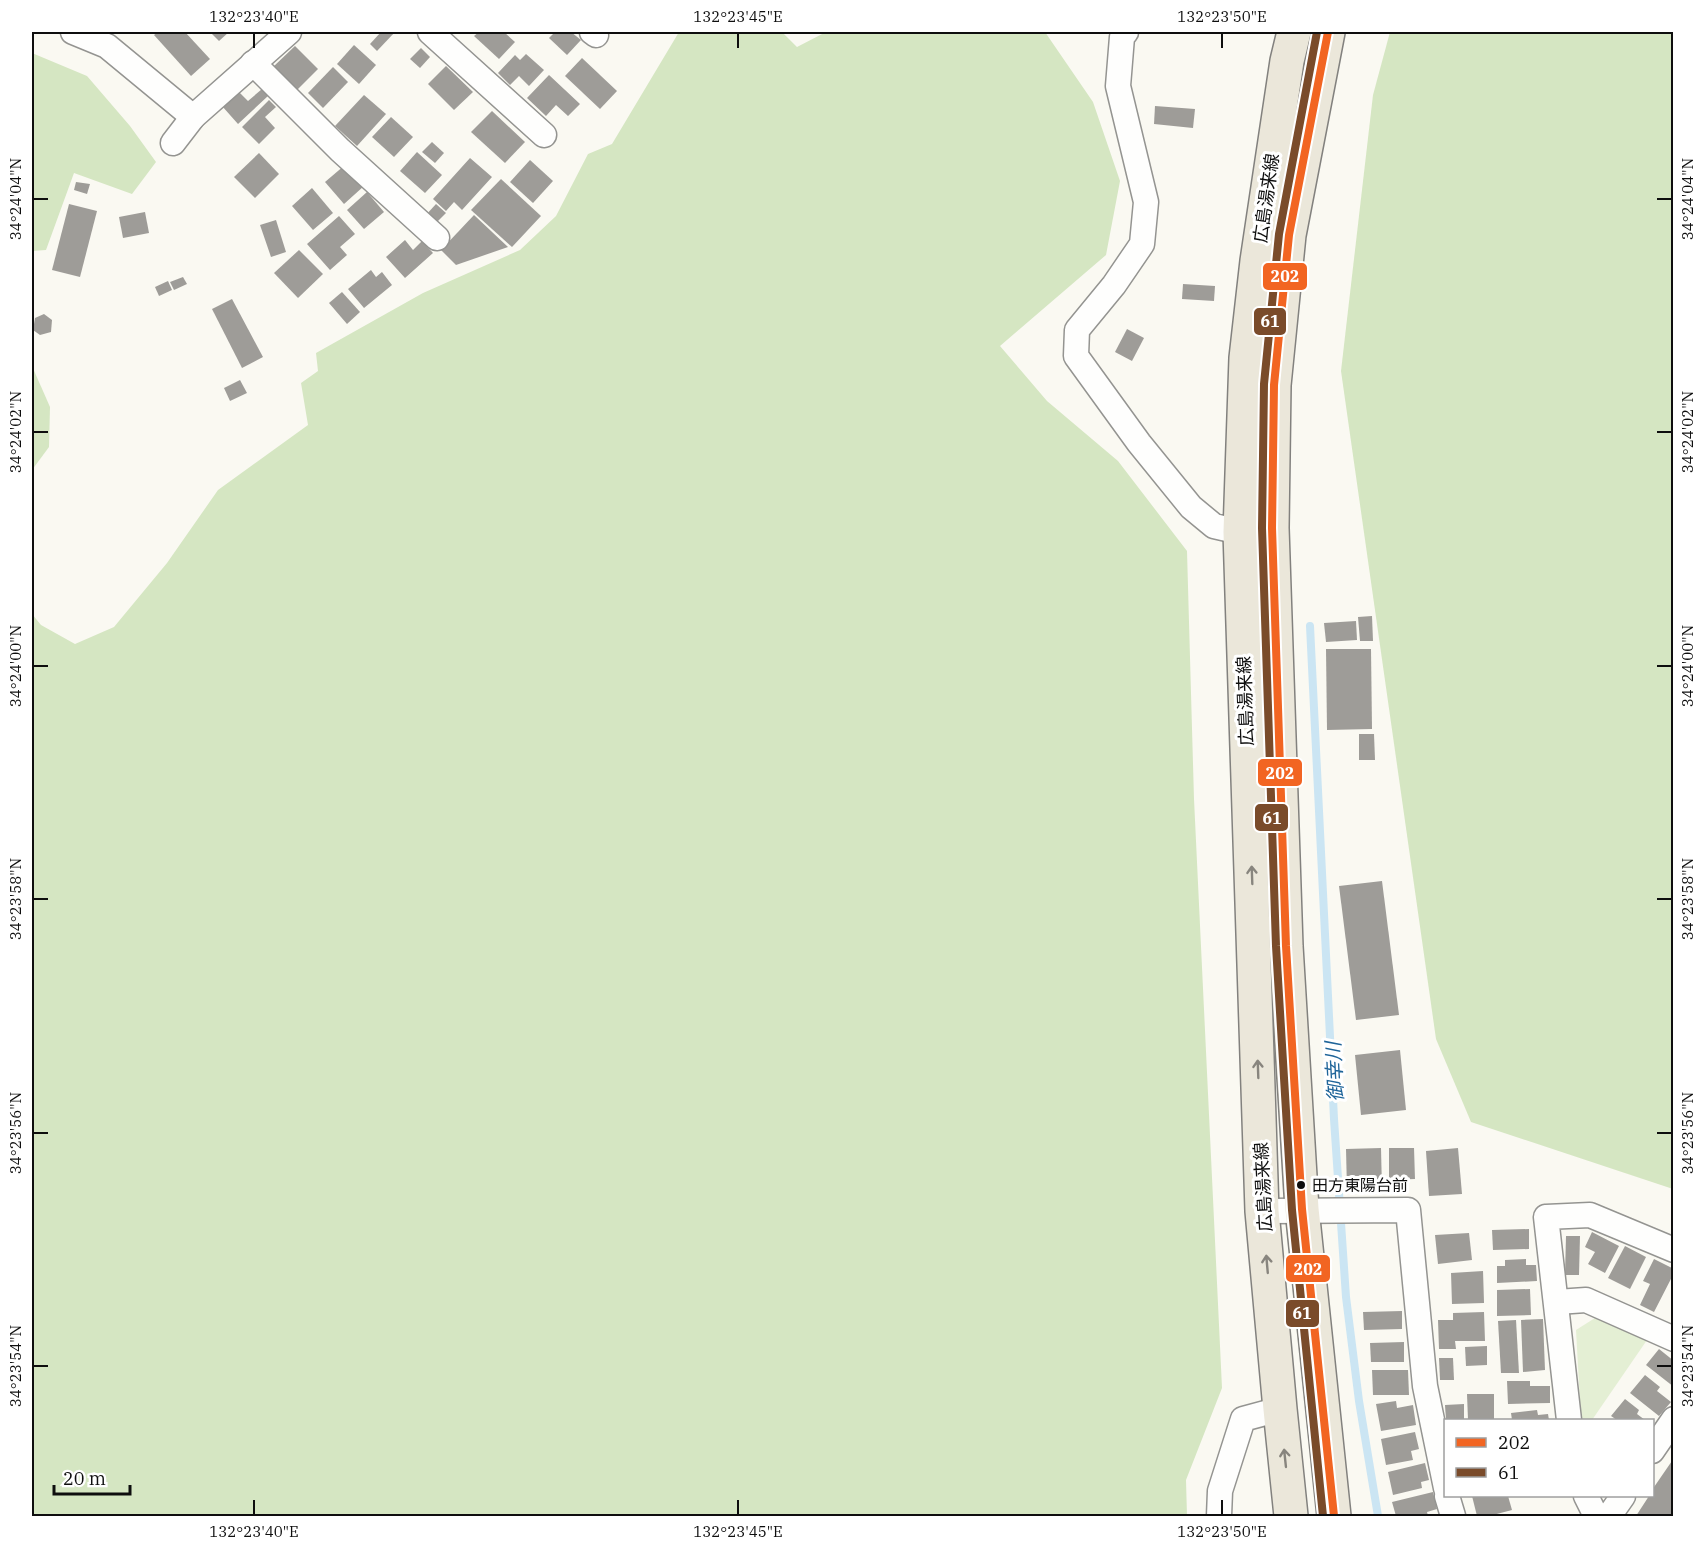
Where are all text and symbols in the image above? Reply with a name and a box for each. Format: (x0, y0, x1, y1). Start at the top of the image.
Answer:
text: 132°23'40"E (209, 7, 299, 26)
text: 132°23'45"E (693, 7, 783, 26)
text: 132°23'50"E (1177, 7, 1267, 26)
street label: 広島湯来線 (1248, 152, 1284, 244)
text: 34°24'04"N (6, 158, 25, 240)
text: 34°24'04"N (1678, 158, 1697, 240)
line badge: 202 (1262, 262, 1308, 291)
text: 202 (1271, 266, 1299, 286)
line badge: 61 (1253, 307, 1287, 336)
text: 61 (1260, 311, 1280, 331)
text: 34°24'02"N (6, 391, 25, 473)
text: 34°24'02"N (1678, 391, 1697, 473)
text: 34°24'00"N (6, 625, 25, 707)
text: 34°24'00"N (1678, 625, 1697, 707)
street label: 広島湯来線 (1232, 656, 1258, 746)
line badge: 202 (1257, 758, 1303, 787)
text: 202 (1266, 763, 1294, 783)
line badge: 61 (1254, 803, 1289, 832)
text: 61 (1262, 808, 1282, 828)
text: 34°23'58"N (6, 858, 25, 940)
text: 34°23'58"N (1678, 858, 1697, 940)
one-way arrow (1246, 865, 1257, 885)
water label: 御幸川 (1319, 1039, 1349, 1103)
one-way arrow (1253, 1060, 1264, 1080)
text: 34°23'56"N (6, 1092, 25, 1174)
text: 34°23'56"N (1678, 1092, 1697, 1174)
street label: 広島湯来線 (1249, 1141, 1277, 1233)
place label: 田方東陽台前 (1312, 1175, 1408, 1195)
marker: 田方東陽台前 (1295, 1179, 1307, 1191)
line badge: 202 (1285, 1254, 1331, 1283)
one-way arrow (1261, 1255, 1272, 1275)
text: 202 (1294, 1259, 1322, 1279)
line badge: 61 (1285, 1299, 1320, 1328)
text: 61 (1292, 1303, 1312, 1323)
text: 34°23'54"N (6, 1325, 25, 1407)
text: 34°23'54"N (1678, 1325, 1697, 1407)
legend (1444, 1419, 1654, 1497)
text: 202 (1498, 1431, 1530, 1454)
one-way arrow (1279, 1449, 1290, 1469)
scale bar (54, 1458, 130, 1496)
text: 61 (1498, 1461, 1520, 1484)
text: 20 m (63, 1467, 106, 1490)
text: 132°23'40"E (209, 1522, 299, 1541)
text: 132°23'45"E (693, 1522, 783, 1541)
text: 132°23'50"E (1177, 1522, 1267, 1541)

